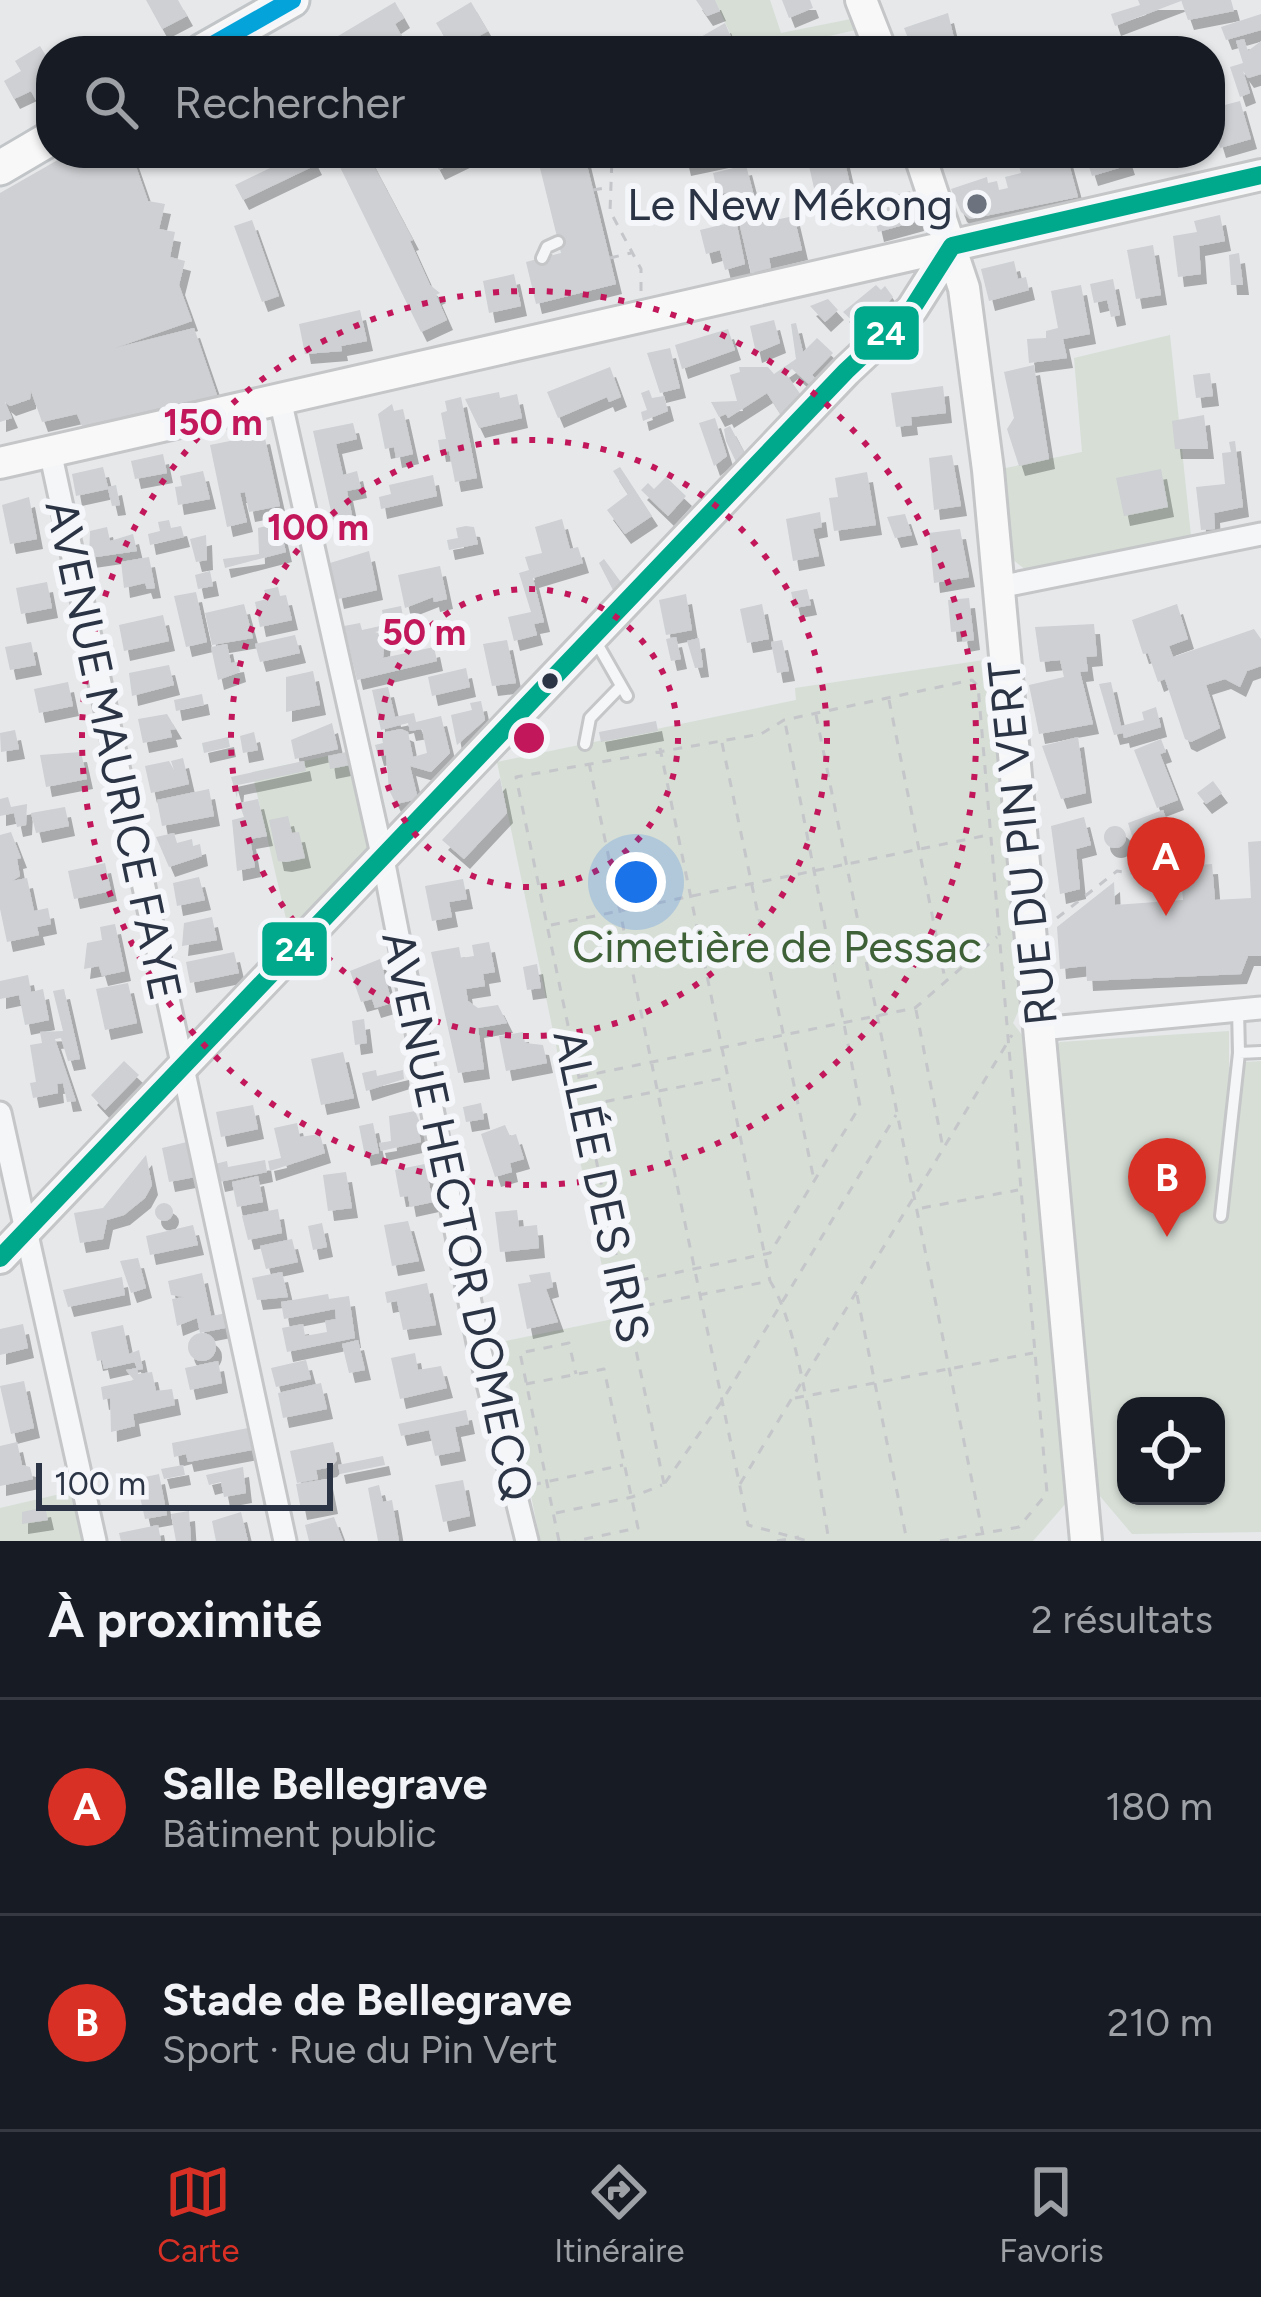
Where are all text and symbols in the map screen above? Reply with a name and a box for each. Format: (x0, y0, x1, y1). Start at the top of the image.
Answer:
search box (36, 36, 1225, 168)
icon: search (78, 69, 144, 135)
text: Rechercher (174, 75, 405, 129)
place label: Le New Mékong (627, 177, 953, 231)
marker: Le New Mékong (964, 191, 990, 217)
line badge: 24 (852, 304, 921, 362)
text: 24 (866, 314, 906, 353)
text: 150 m (163, 401, 263, 444)
street label: AVENUE MAURICE FAYE (35, 495, 193, 1005)
text: 100 m (267, 506, 369, 549)
text: 50 m (382, 611, 466, 654)
street label: RUE DU PIN VERT (976, 658, 1068, 1028)
unlabelled marker (539, 670, 561, 692)
centre of rings (508, 717, 550, 759)
pin: A (1127, 817, 1205, 916)
your location (606, 852, 666, 912)
park label: Cimetière de Pessac (572, 919, 982, 973)
line badge: 24 (260, 920, 329, 978)
street label: AVENUE HECTOR DOMECQ (371, 926, 545, 1506)
text: 24 (275, 930, 315, 969)
street label: ALLÉE DES IRIS (543, 1025, 661, 1347)
pin: B (1128, 1138, 1206, 1237)
map controls (1117, 1397, 1225, 1505)
button: locate (1117, 1397, 1225, 1505)
scale bar (36, 1457, 333, 1510)
text: 100 m (54, 1464, 146, 1503)
text: À proximité (48, 1589, 322, 1650)
text: 2 résultats (1031, 1596, 1213, 1643)
text: Salle Bellegrave (162, 1756, 487, 1810)
text: A (73, 1783, 101, 1830)
text: 180 m (1105, 1783, 1213, 1830)
text: Bâtiment public (162, 1810, 436, 1857)
text: Stade de Bellegrave (162, 1972, 572, 2026)
text: B (75, 1999, 99, 2046)
text: 210 m (1107, 1999, 1213, 2046)
text: Sport · Rue du Pin Vert (162, 2026, 558, 2073)
tab: Carte (157, 2159, 240, 2270)
tab: Itinéraire (554, 2159, 685, 2270)
tab: Favoris (999, 2159, 1104, 2270)

